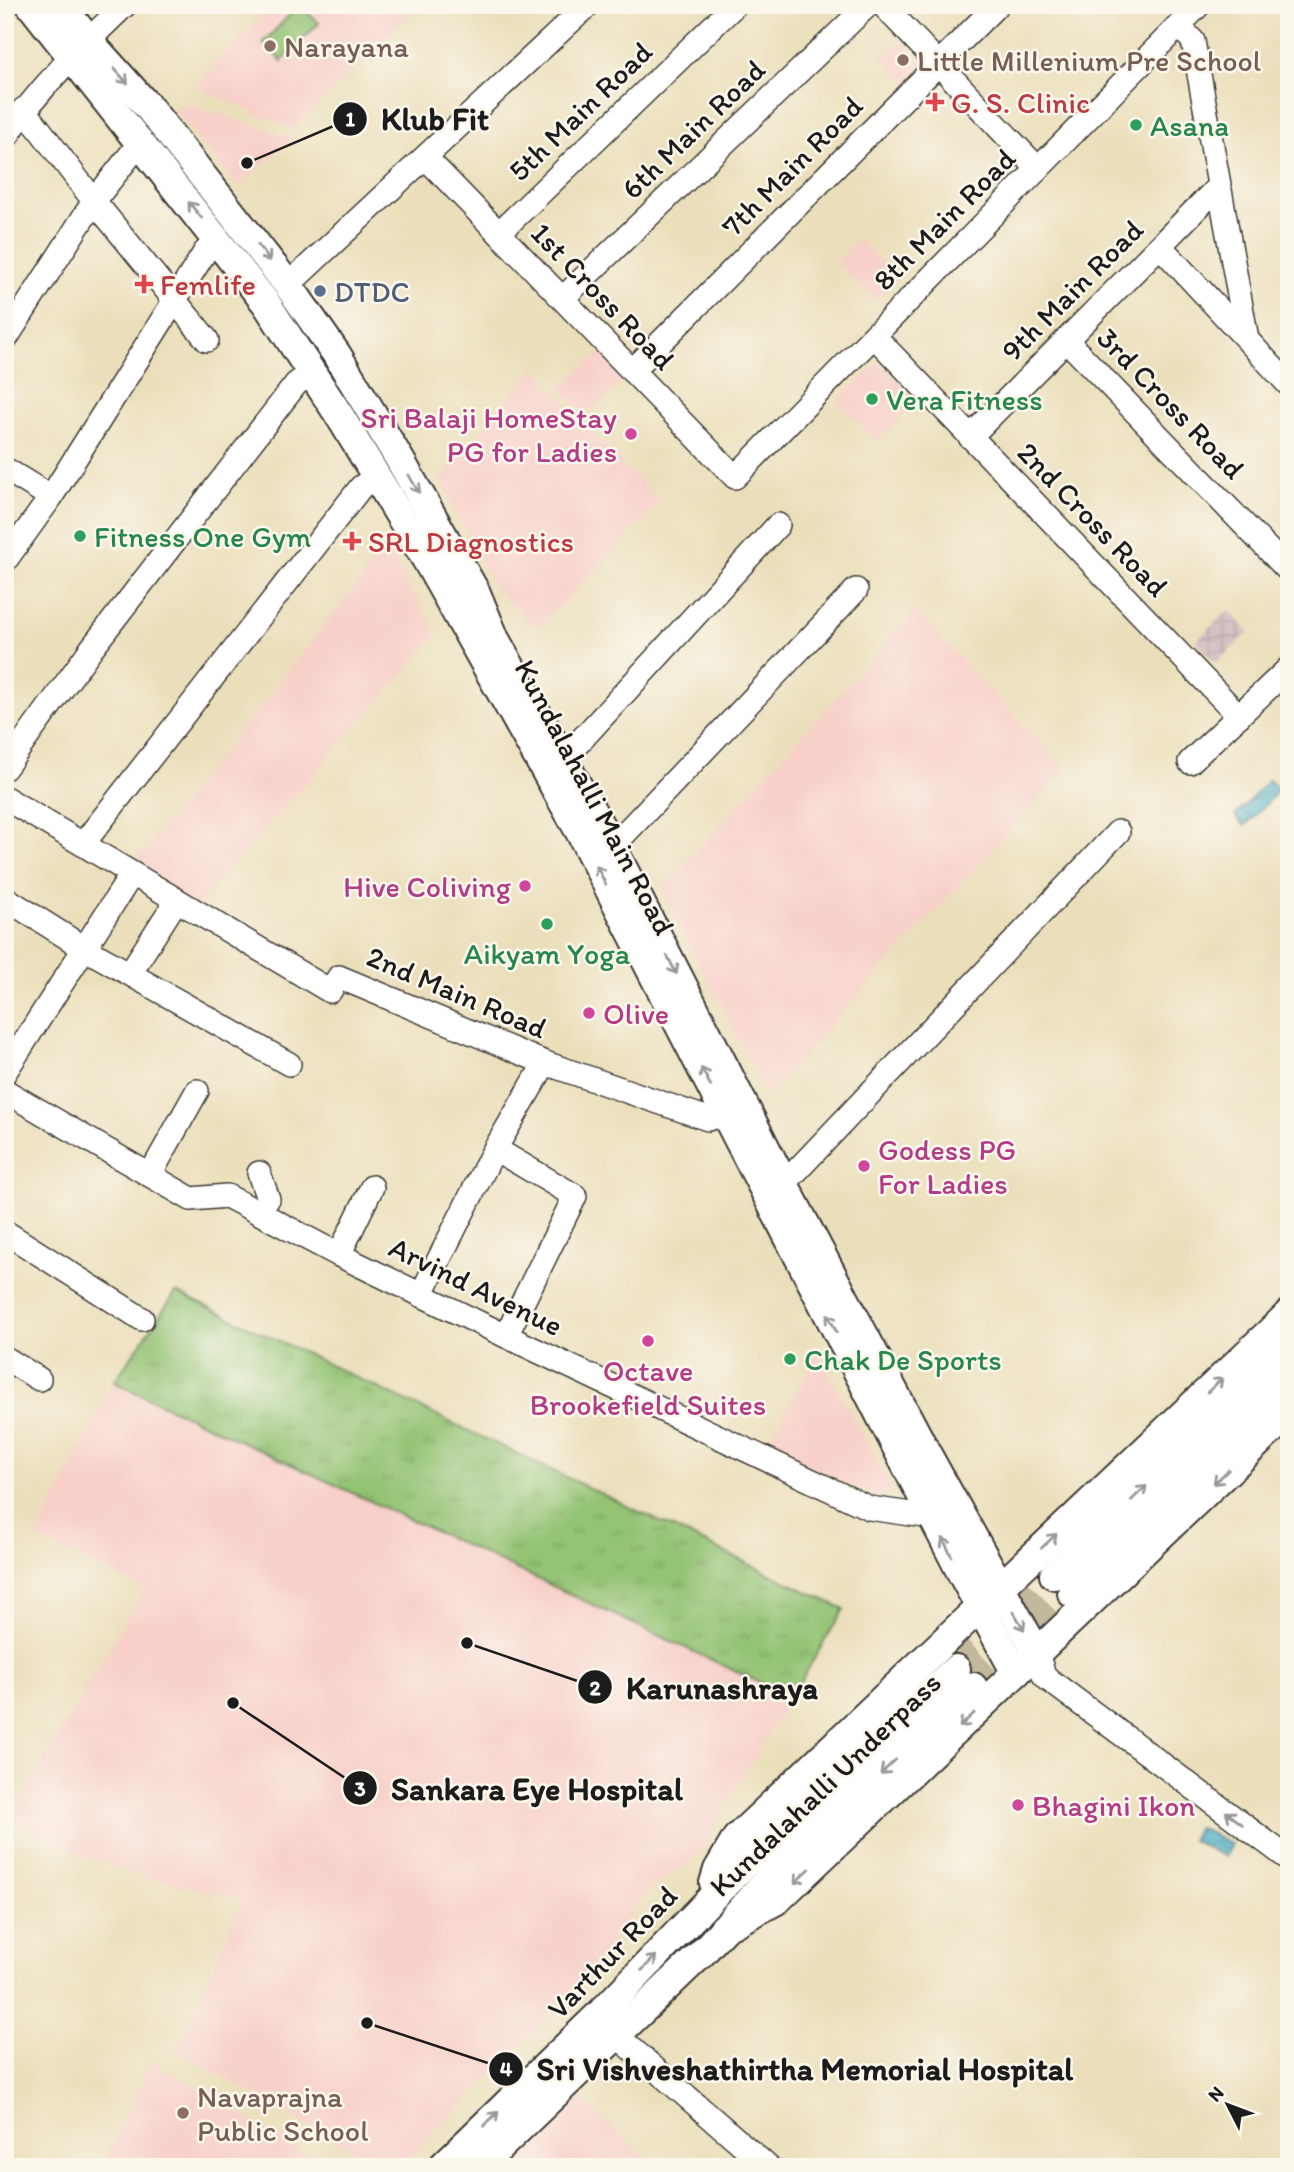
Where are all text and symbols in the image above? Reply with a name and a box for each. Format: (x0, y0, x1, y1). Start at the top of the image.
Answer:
place label: Narayana (284, 28, 409, 65)
street label: 5th Main Road (500, 33, 660, 189)
marker: Narayana (262, 38, 278, 54)
place label: Little Millenium Pre School (917, 42, 1262, 79)
street label: 6th Main Road (613, 51, 773, 207)
marker: Little Millenium Pre School (895, 52, 911, 68)
one-way arrow (112, 67, 129, 84)
place label: G. S. Clinic (951, 84, 1090, 121)
street label: 7th Main Road (714, 87, 871, 244)
callout: Klub Fit (332, 92, 503, 145)
marker: G. S. Clinic (925, 92, 945, 112)
text: Klub Fit (381, 100, 489, 138)
text: 1 (345, 106, 355, 131)
place label: Asana (1150, 107, 1229, 144)
marker: Asana (1128, 117, 1144, 133)
street label: 8th Main Road (865, 140, 1023, 298)
one-way arrow (187, 201, 202, 219)
street label: 9th Main Road (993, 211, 1151, 369)
street label: 1st Cross Road (523, 214, 683, 378)
one-way arrow (256, 243, 271, 261)
place label: Femlife (160, 266, 256, 303)
place label: DTDC (334, 273, 410, 310)
marker: Femlife (134, 274, 154, 294)
marker: DTDC (312, 283, 328, 299)
street label: 3rd Cross Road (1089, 319, 1253, 487)
place label: Vera Fitness (886, 381, 1043, 418)
marker: Vera Fitness (864, 391, 880, 407)
place label: Sri Balaji HomeStay PG for Ladies (361, 399, 617, 470)
marker: Sri Balaji HomeStay PG for Ladies (623, 426, 639, 442)
street label: 2nd Cross Road (1010, 434, 1176, 604)
one-way arrow (407, 474, 421, 494)
place label: Fitness One Gym (94, 518, 311, 555)
place label: SRL Diagnostics (368, 523, 574, 560)
marker: Fitness One Gym (72, 528, 88, 544)
marker: SRL Diagnostics (342, 531, 362, 551)
street label: Kundalahalli Main Road (507, 653, 683, 941)
one-way arrow (594, 865, 608, 886)
place label: Hive Coliving (343, 868, 512, 905)
marker: Hive Coliving (517, 878, 533, 894)
marker: Aikyam Yoga (539, 916, 555, 932)
place label: Aikyam Yoga (464, 935, 631, 972)
street label: 2nd Main Road (361, 937, 553, 1047)
one-way arrow (666, 954, 679, 975)
place label: Olive (603, 995, 669, 1032)
marker: Olive (581, 1005, 597, 1021)
one-way arrow (698, 1067, 712, 1088)
place label: Godess PG For Ladies (878, 1131, 1016, 1202)
marker: Godess PG For Ladies (856, 1158, 872, 1174)
street label: Arvind Avenue (383, 1228, 569, 1344)
one-way arrow (825, 1313, 839, 1334)
marker: Octave Brookefield Suites (640, 1333, 656, 1349)
place label: Chak De Sports (804, 1341, 1002, 1378)
marker: Chak De Sports (782, 1351, 798, 1367)
place label: Octave Brookefield Suites (530, 1352, 766, 1423)
one-way arrow (1206, 1376, 1223, 1393)
one-way arrow (1213, 1468, 1230, 1485)
one-way arrow (1130, 1485, 1147, 1502)
one-way arrow (1040, 1532, 1057, 1549)
one-way arrow (940, 1537, 954, 1558)
one-way arrow (1012, 1610, 1026, 1630)
callout: Karunashraya (577, 1661, 832, 1714)
street label: Kundalahalli Underpass (701, 1664, 949, 1904)
text: Karunashraya (626, 1669, 818, 1707)
text: 2 (589, 1675, 601, 1700)
one-way arrow (959, 1711, 976, 1728)
one-way arrow (879, 1758, 897, 1775)
callout: Sankara Eye Hospital (343, 1762, 696, 1815)
text: Sankara Eye Hospital (391, 1770, 684, 1808)
text: 3 (354, 1776, 366, 1801)
place label: Bhagini Ikon (1032, 1787, 1195, 1824)
marker: Bhagini Ikon (1010, 1797, 1026, 1813)
one-way arrow (1225, 1811, 1244, 1825)
one-way arrow (794, 1868, 811, 1885)
street label: Varthur Road (539, 1878, 685, 2026)
one-way arrow (640, 1955, 657, 1972)
callout: Sri Vishveshathirtha Memorial Hospital (489, 2043, 1086, 2096)
text: Sri Vishveshathirtha Memorial Hospital (537, 2050, 1074, 2088)
text: 4 (500, 2056, 513, 2081)
north arrow (1192, 2070, 1262, 2140)
place label: Navaprajna Public School (197, 2078, 369, 2149)
text: N (1203, 2081, 1229, 2106)
marker: Navaprajna Public School (175, 2105, 191, 2121)
one-way arrow (483, 2111, 500, 2128)

